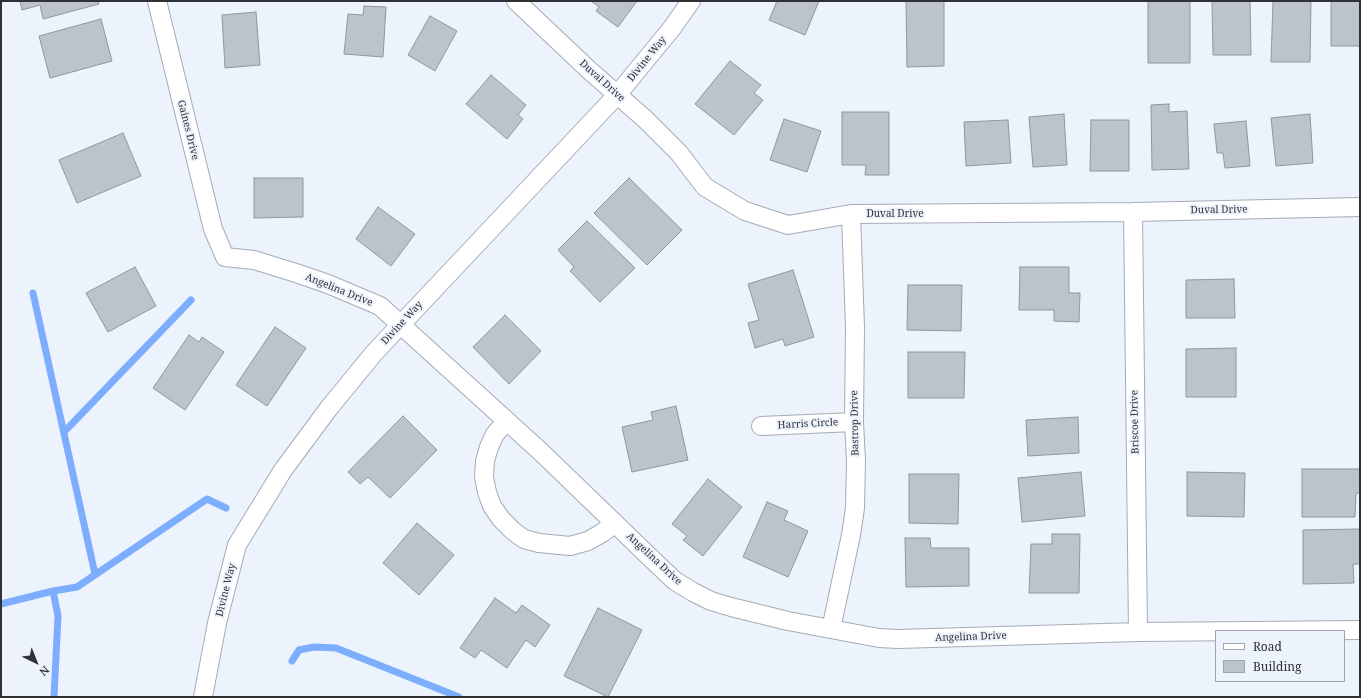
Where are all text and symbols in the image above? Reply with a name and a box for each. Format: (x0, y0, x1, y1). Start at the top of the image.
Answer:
street label: Divine Way (625, 34, 669, 84)
street label: Duval Drive (577, 57, 627, 105)
street label: Gaines Drive (175, 99, 201, 161)
street label: Duval Drive (1190, 204, 1248, 216)
street label: Duval Drive (866, 208, 924, 220)
street label: Angelina Drive (304, 271, 374, 309)
street label: Divine Way (379, 299, 425, 347)
street label: Bastrop Drive (848, 390, 862, 456)
street label: Briscoe Drive (1128, 390, 1142, 454)
street label: Harris Circle (777, 416, 839, 432)
street label: Angelina Drive (624, 530, 684, 588)
street label: Divine Way (214, 562, 238, 618)
street label: Angelina Drive (935, 630, 1007, 644)
legend (1215, 630, 1345, 682)
text: Road (1253, 638, 1282, 655)
north arrow (16, 642, 56, 682)
text: Building (1253, 658, 1301, 675)
text: N (36, 663, 53, 680)

